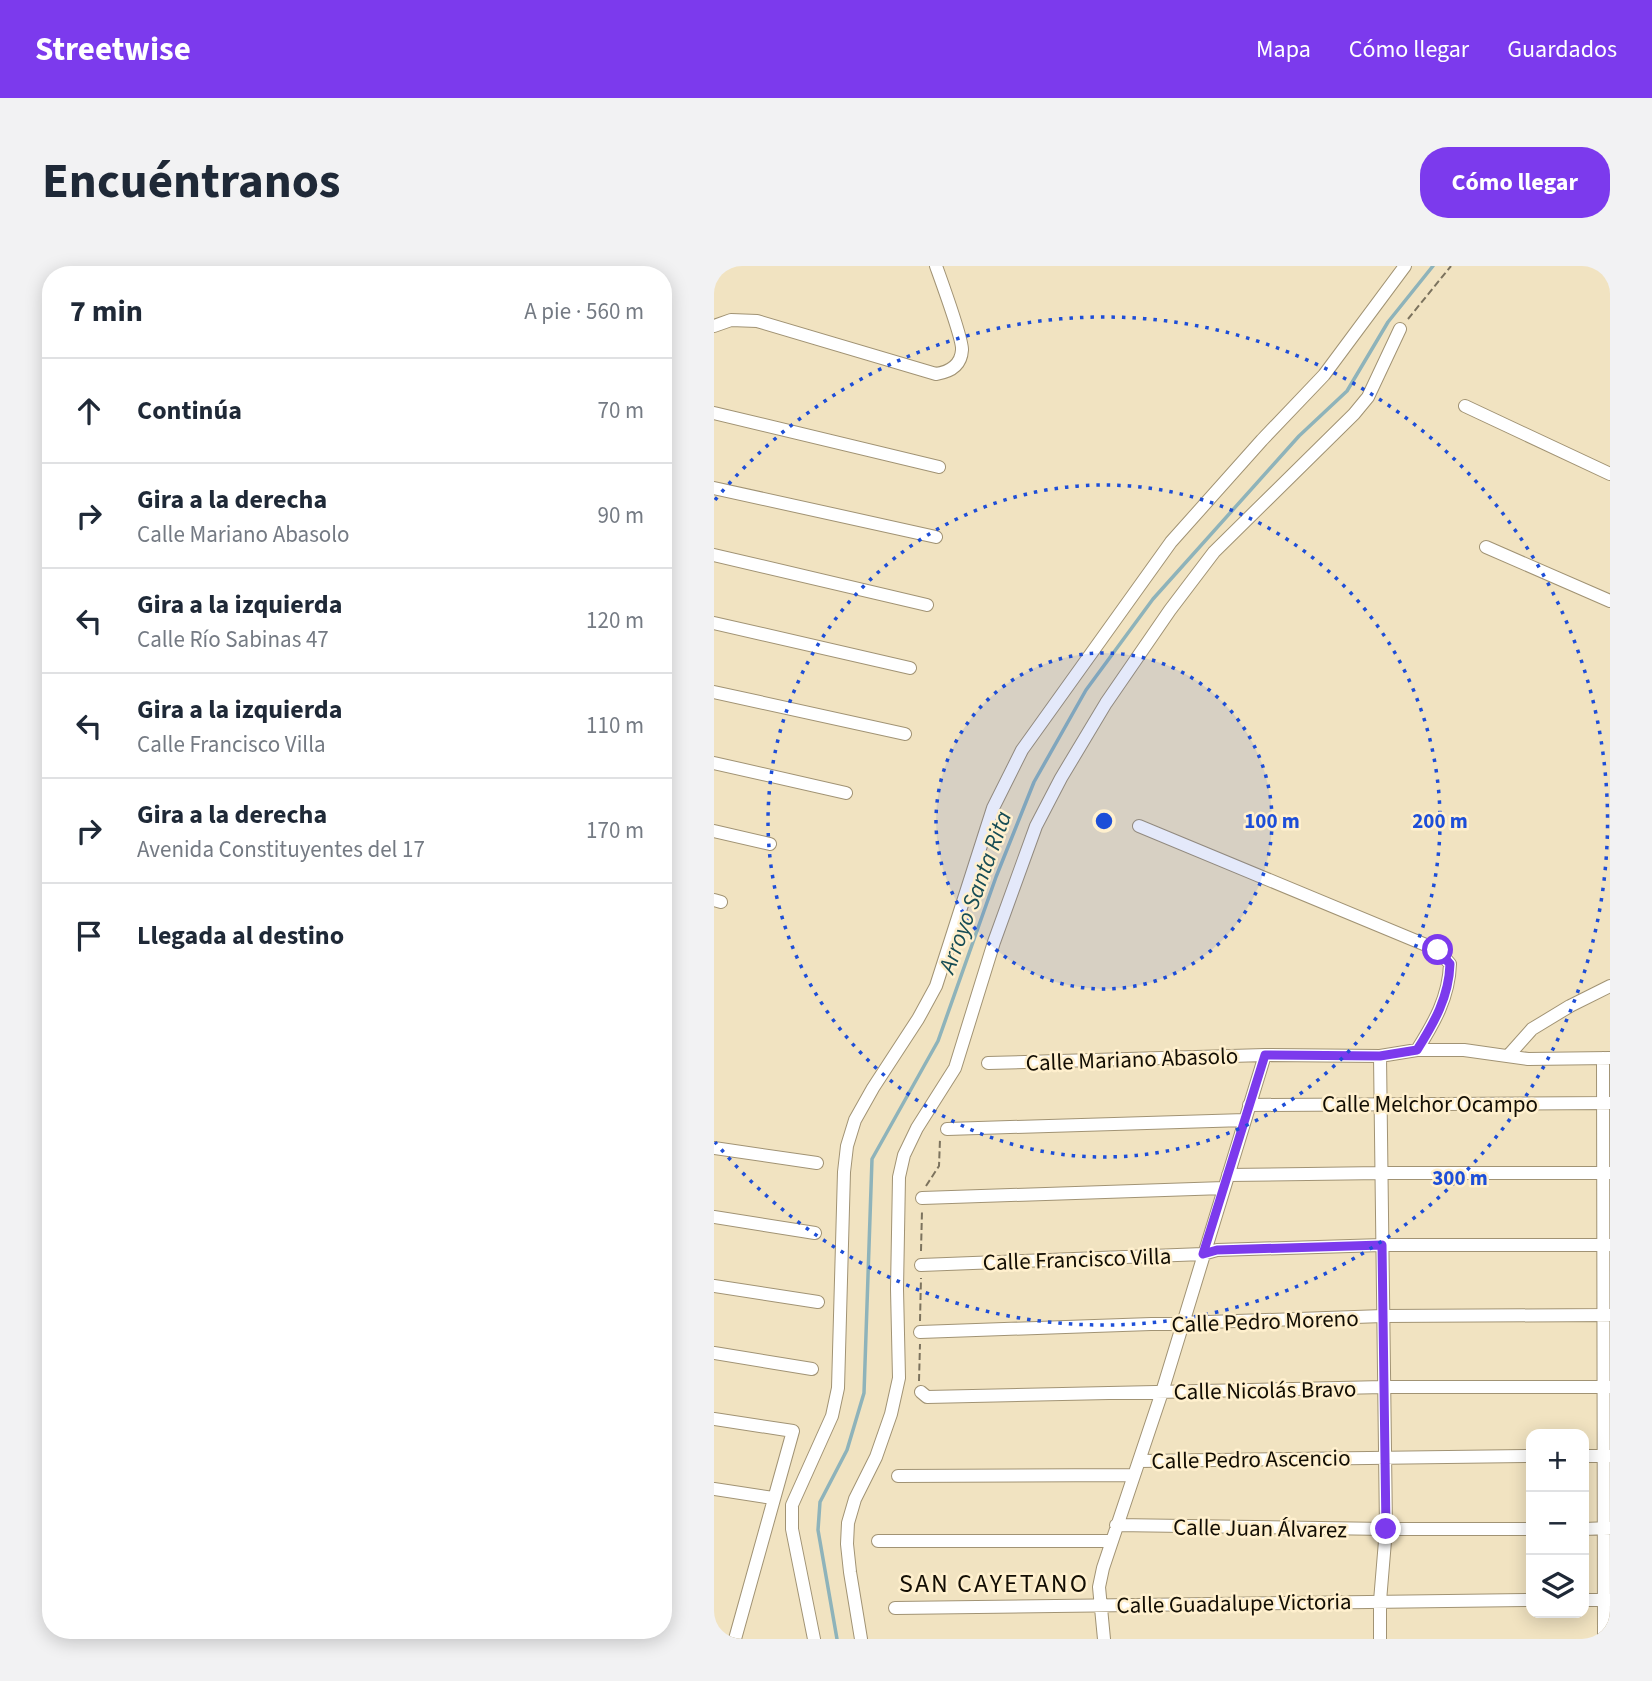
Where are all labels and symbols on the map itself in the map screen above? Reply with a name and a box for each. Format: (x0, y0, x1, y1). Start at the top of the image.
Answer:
water label: Arroyo Santa Rita (929, 806, 1021, 980)
text: 100 m (1244, 806, 1300, 836)
text: 200 m (1412, 806, 1468, 836)
centre of rings (1092, 809, 1116, 833)
route start (1422, 934, 1453, 965)
street label: Calle Mariano Abasolo (1025, 1039, 1239, 1080)
street label: Calle Melchor Ocampo (1322, 1088, 1538, 1121)
text: 300 m (1432, 1163, 1488, 1193)
street label: Calle Francisco Villa (982, 1240, 1172, 1279)
street label: Calle Pedro Moreno (1171, 1302, 1359, 1341)
street label: Calle Nicolás Bravo (1173, 1372, 1357, 1409)
street label: Calle Pedro Ascencio (1151, 1441, 1351, 1478)
street label: Calle Juan Álvarez (1173, 1510, 1347, 1547)
route end (1370, 1513, 1401, 1544)
district label: SAN CAYETANO (899, 1565, 1089, 1602)
street label: Calle Guadalupe Victoria (1116, 1585, 1352, 1622)

